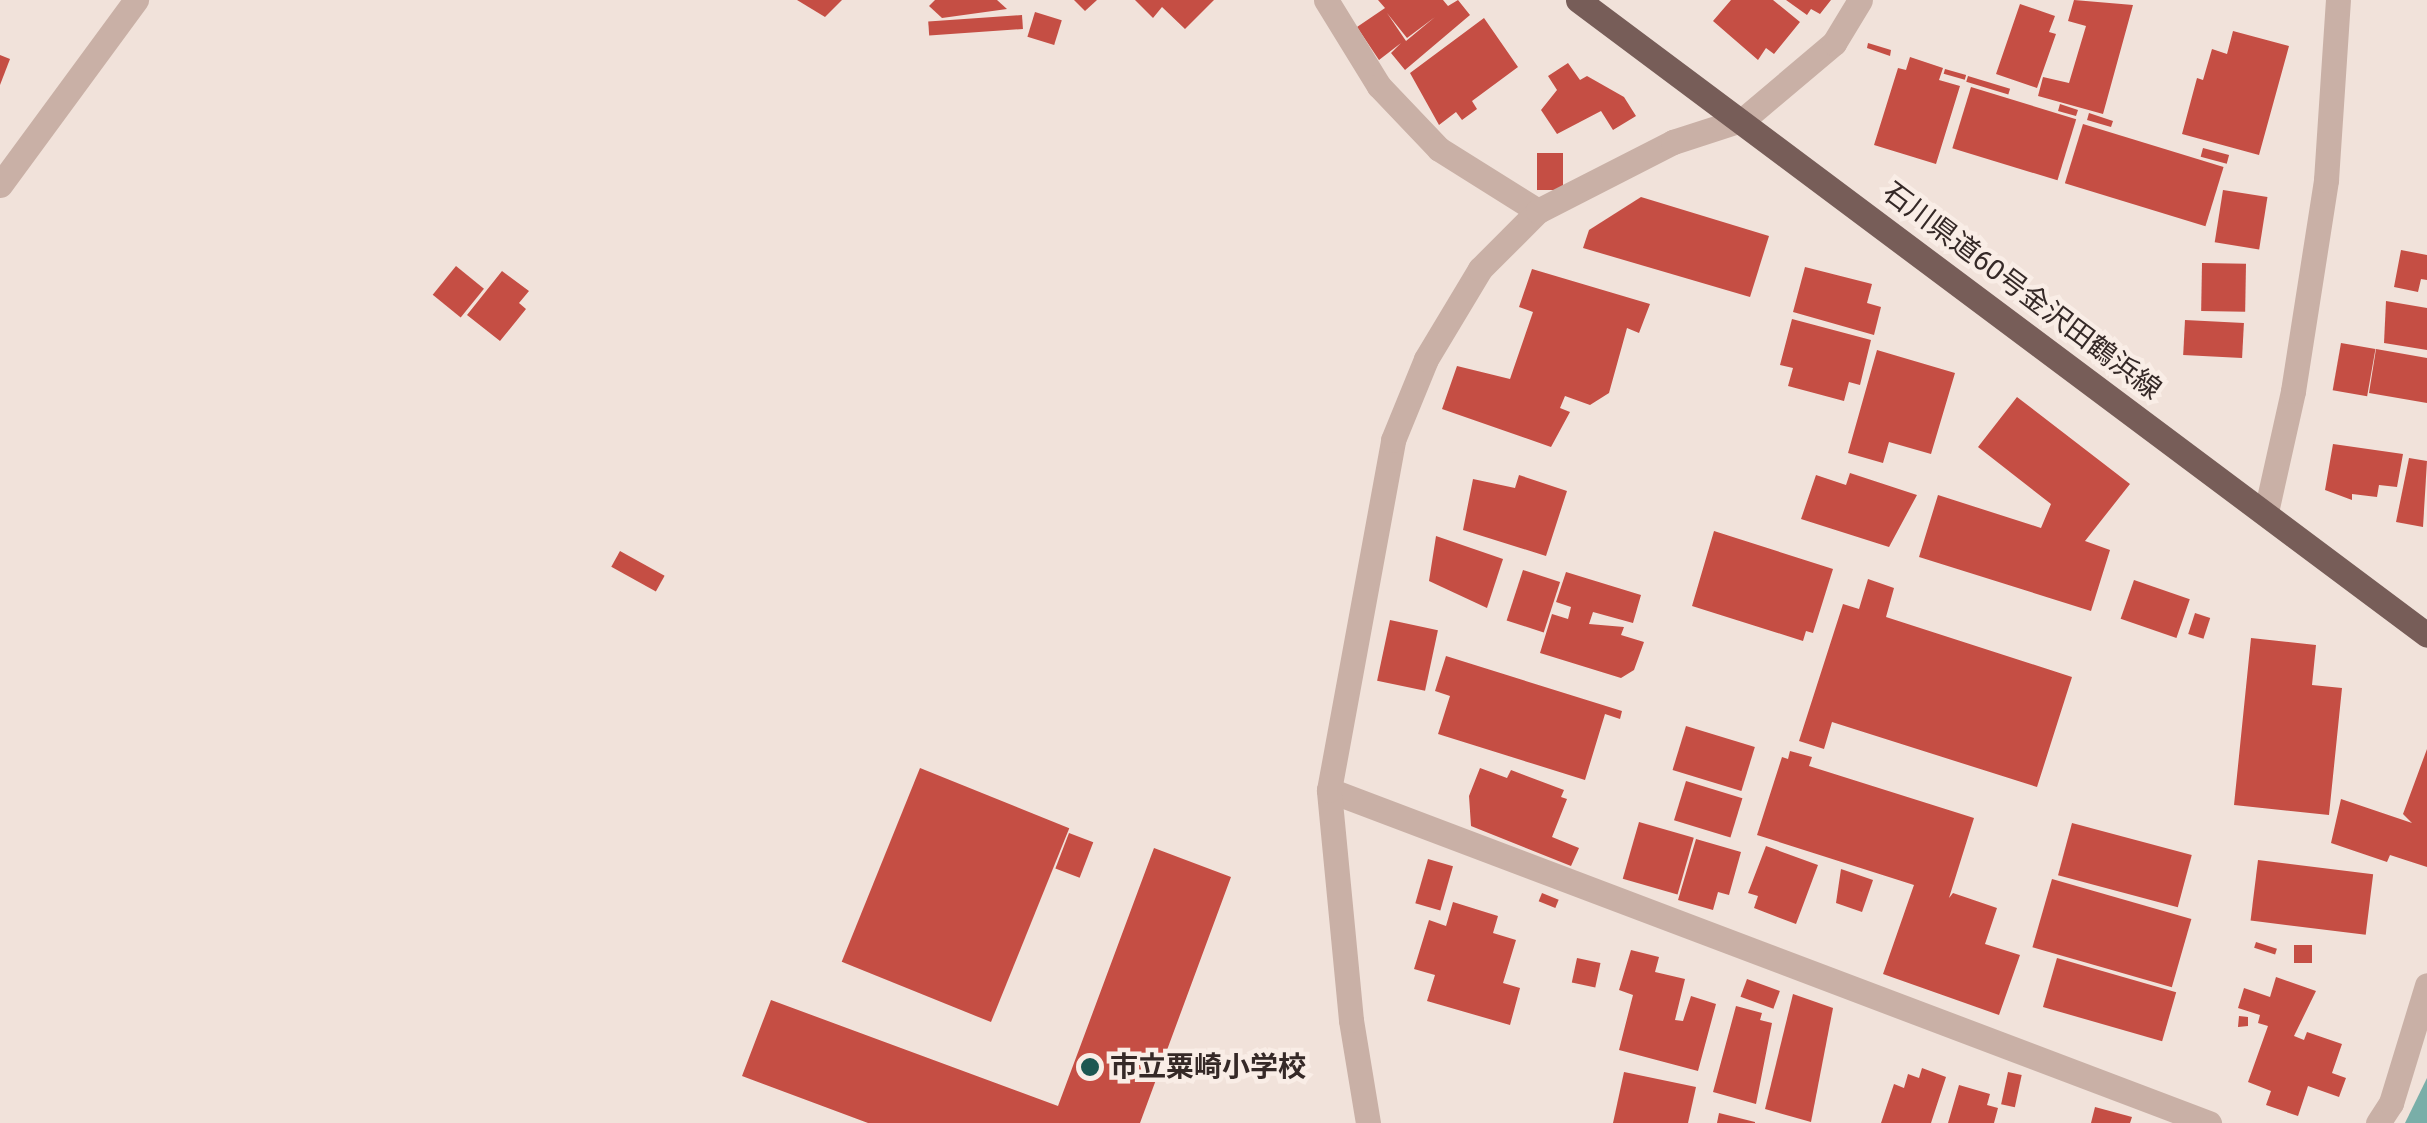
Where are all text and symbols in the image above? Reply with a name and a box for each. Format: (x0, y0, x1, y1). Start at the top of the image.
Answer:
street label: 石川県道60号金沢田鶴浜線 (1876, 175, 2168, 407)
place label: 市立粟崎小学校 (1110, 1050, 1306, 1084)
marker: 市立粟崎小学校 (1079, 1056, 1101, 1078)

